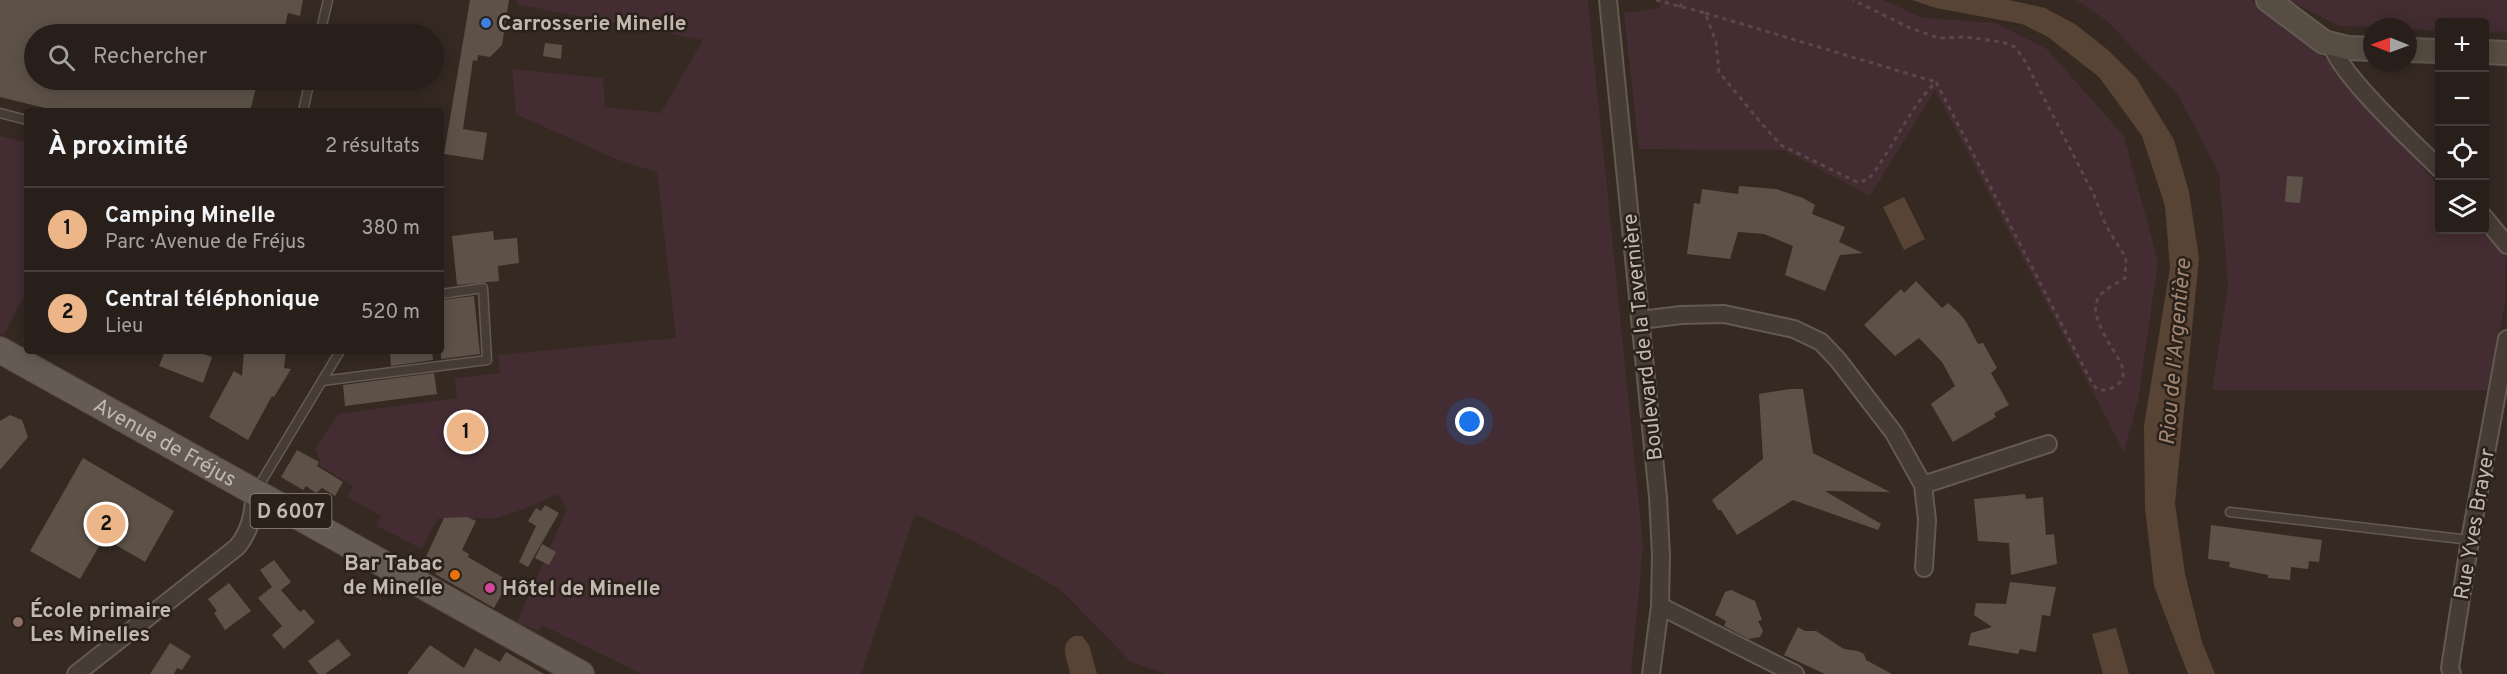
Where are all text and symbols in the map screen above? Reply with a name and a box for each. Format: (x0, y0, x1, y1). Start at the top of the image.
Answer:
place label: Carrosserie Minelle (498, 11, 687, 38)
marker: Carrosserie Minelle (479, 16, 493, 30)
north arrow (2363, 18, 2417, 72)
map controls (2435, 18, 2489, 234)
button: + (2435, 18, 2489, 72)
search box (24, 24, 444, 90)
icon: search (45, 41, 78, 74)
text: Rechercher (93, 44, 207, 71)
button: − (2435, 72, 2489, 126)
button: locate (2435, 126, 2489, 180)
text: À proximité (48, 131, 188, 164)
text: 2 résultats (325, 134, 420, 160)
button: layers (2435, 180, 2489, 234)
text: Camping Minelle (105, 203, 276, 230)
street label: Boulevard de la Tavernière (1617, 212, 1670, 462)
text: 1 (64, 216, 72, 242)
text: 380 m (361, 216, 420, 242)
text: Parc · Avenue de Fréjus (105, 230, 306, 256)
water label: Riou de l'Argentière (2155, 257, 2198, 447)
text: Central téléphonique (105, 287, 319, 314)
text: 2 (61, 300, 74, 326)
text: 520 m (361, 300, 420, 326)
text: Lieu (105, 314, 143, 340)
street label: Avenue de Fréjus (88, 393, 241, 494)
your location (1455, 407, 1484, 436)
pin: 1 (446, 410, 486, 454)
street label: Rue Yves Brayer (2449, 447, 2502, 602)
road number: D 6007 (250, 494, 332, 528)
pin: 2 (86, 502, 126, 546)
place label: Bar Tabac de Minelle (343, 551, 443, 602)
marker: Bar Tabac de Minelle (448, 568, 462, 582)
place label: Hôtel de Minelle (502, 576, 660, 603)
marker: Hôtel de Minelle (483, 581, 497, 595)
place label: École primaire Les Minelles (30, 597, 171, 649)
marker: École primaire Les Minelles (11, 615, 25, 629)

